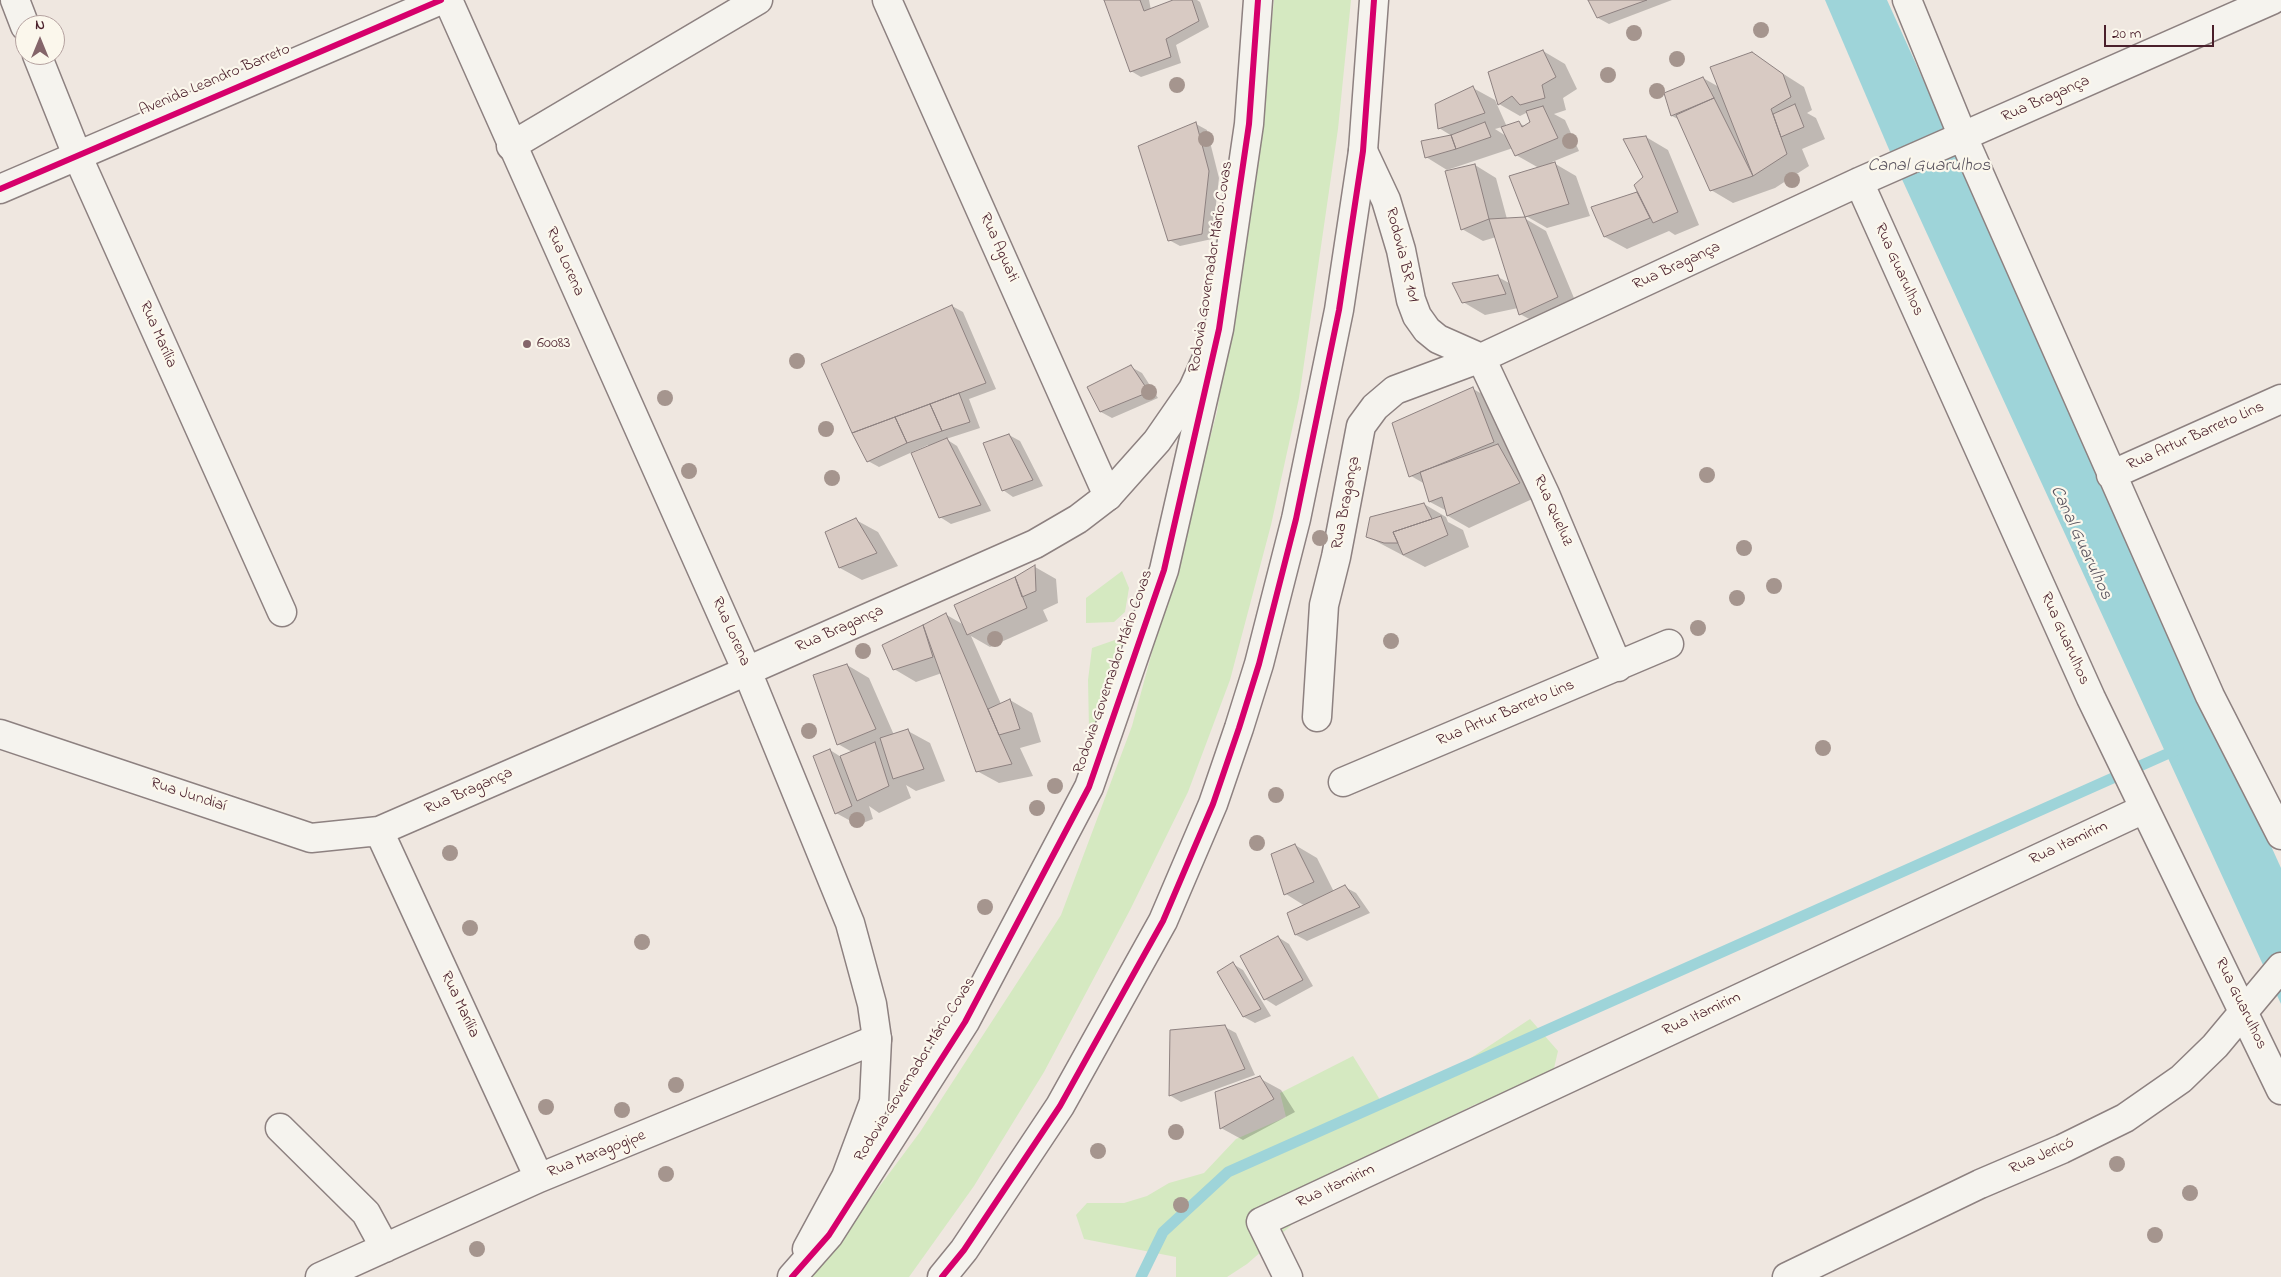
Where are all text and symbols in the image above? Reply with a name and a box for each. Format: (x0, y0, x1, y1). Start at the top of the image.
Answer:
north arrow (15, 15, 65, 65)
text: N (35, 15, 45, 36)
scale bar (2106, 15, 2216, 47)
text: 20 m (2112, 23, 2141, 45)
street label: Avenida Leandro Barreto (137, 40, 293, 122)
street label: Rua Bragança (1999, 72, 2093, 128)
water label: Canal Guarulhos (1868, 156, 1990, 178)
street label: Rodovia Governador Mário Covas (1186, 160, 1238, 374)
street label: Rodovia BR 101 (1380, 206, 1422, 304)
street label: Rua Aguati (974, 210, 1022, 286)
street label: Rua Guarulhos (1869, 221, 1927, 319)
street label: Rua Lorena (540, 225, 588, 299)
street label: Rua Bragança (1630, 238, 1724, 296)
street label: Rua Marília (134, 299, 180, 371)
place label: 60083 (537, 334, 570, 354)
marker: 60083 (521, 338, 533, 350)
street label: Rua Artur Barreto Lins (2125, 398, 2267, 476)
street label: Rua Bragança (1329, 455, 1365, 551)
street label: Rua Queluz (1528, 473, 1576, 549)
water label: Canal Guarulhos (2044, 483, 2116, 603)
street label: Rodovia Governador Mário Covas (1070, 568, 1158, 776)
street label: Rua Guarulhos (2035, 590, 2093, 688)
street label: Rua Lorena (706, 595, 754, 669)
street label: Rua Bragança (793, 602, 887, 658)
street label: Rua Artur Barreto Lins (1434, 676, 1578, 752)
street label: Rua Bragança (422, 764, 516, 820)
street label: Rua Jundiaí (148, 775, 228, 817)
street label: Rua Itamirim (2027, 818, 2111, 870)
street label: Rua Guarulhos (2210, 955, 2270, 1053)
street label: Rua Marília (435, 969, 483, 1041)
street label: Rodovia Governador Mário Covas (851, 974, 981, 1166)
street label: Rua Itamirim (1660, 989, 1744, 1041)
street label: Rua Maragogipe (545, 1127, 649, 1183)
street label: Rua Jericó (2007, 1134, 2077, 1180)
street label: Rua Itamirim (1294, 1161, 1378, 1213)

